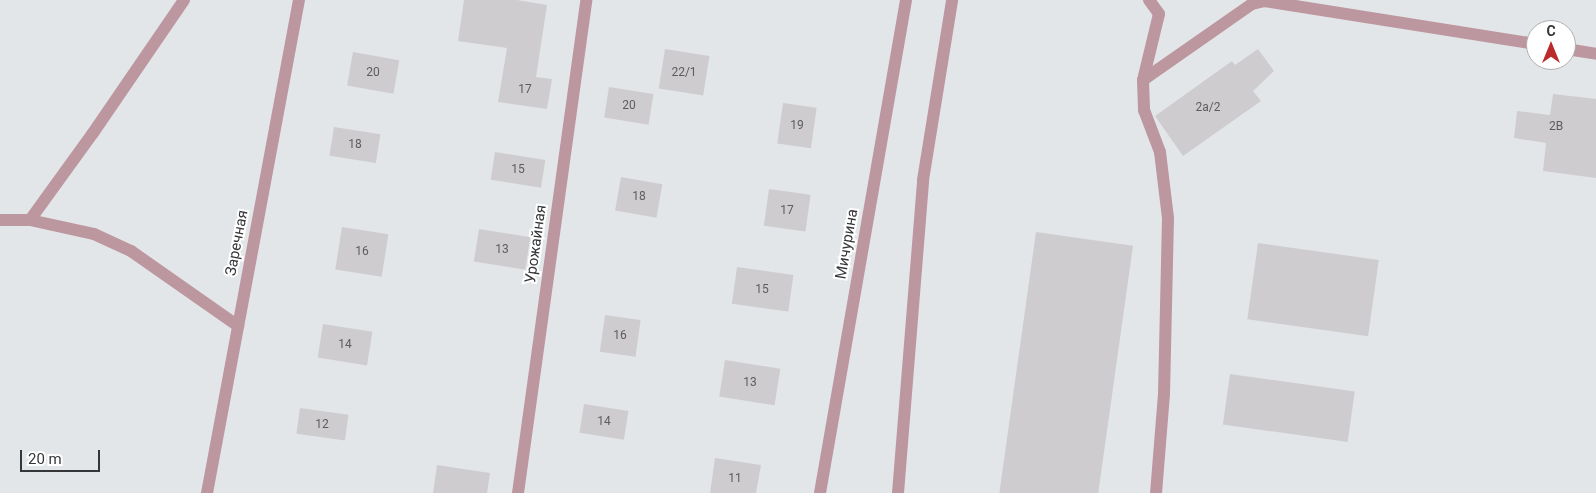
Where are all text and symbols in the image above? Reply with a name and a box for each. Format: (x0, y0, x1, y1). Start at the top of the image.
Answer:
north arrow (1526, 20, 1576, 70)
text: С (1546, 23, 1556, 39)
house number: 20 (366, 66, 380, 80)
house number: 22/1 (671, 66, 697, 80)
house number: 17 (518, 83, 532, 97)
house number: 20 (622, 99, 636, 113)
house number: 2а/2 (1196, 101, 1220, 115)
house number: 19 (790, 119, 804, 133)
house number: 2В (1549, 120, 1563, 134)
house number: 18 (348, 138, 362, 152)
house number: 15 (511, 163, 525, 177)
house number: 18 (632, 190, 646, 204)
street label: Урожайная (522, 204, 550, 284)
house number: 17 (780, 204, 794, 218)
street label: Мичурина (832, 208, 862, 280)
street label: Заречная (222, 209, 252, 277)
house number: 13 (495, 243, 509, 257)
house number: 16 (355, 245, 369, 259)
house number: 15 (755, 283, 769, 297)
house number: 16 (613, 329, 627, 343)
house number: 14 (338, 338, 352, 352)
house number: 13 (743, 376, 757, 390)
house number: 14 (597, 415, 611, 429)
house number: 12 (315, 418, 329, 432)
scale bar (22, 440, 102, 472)
text: 20 m (28, 450, 62, 468)
house number: 11 (728, 472, 742, 486)

